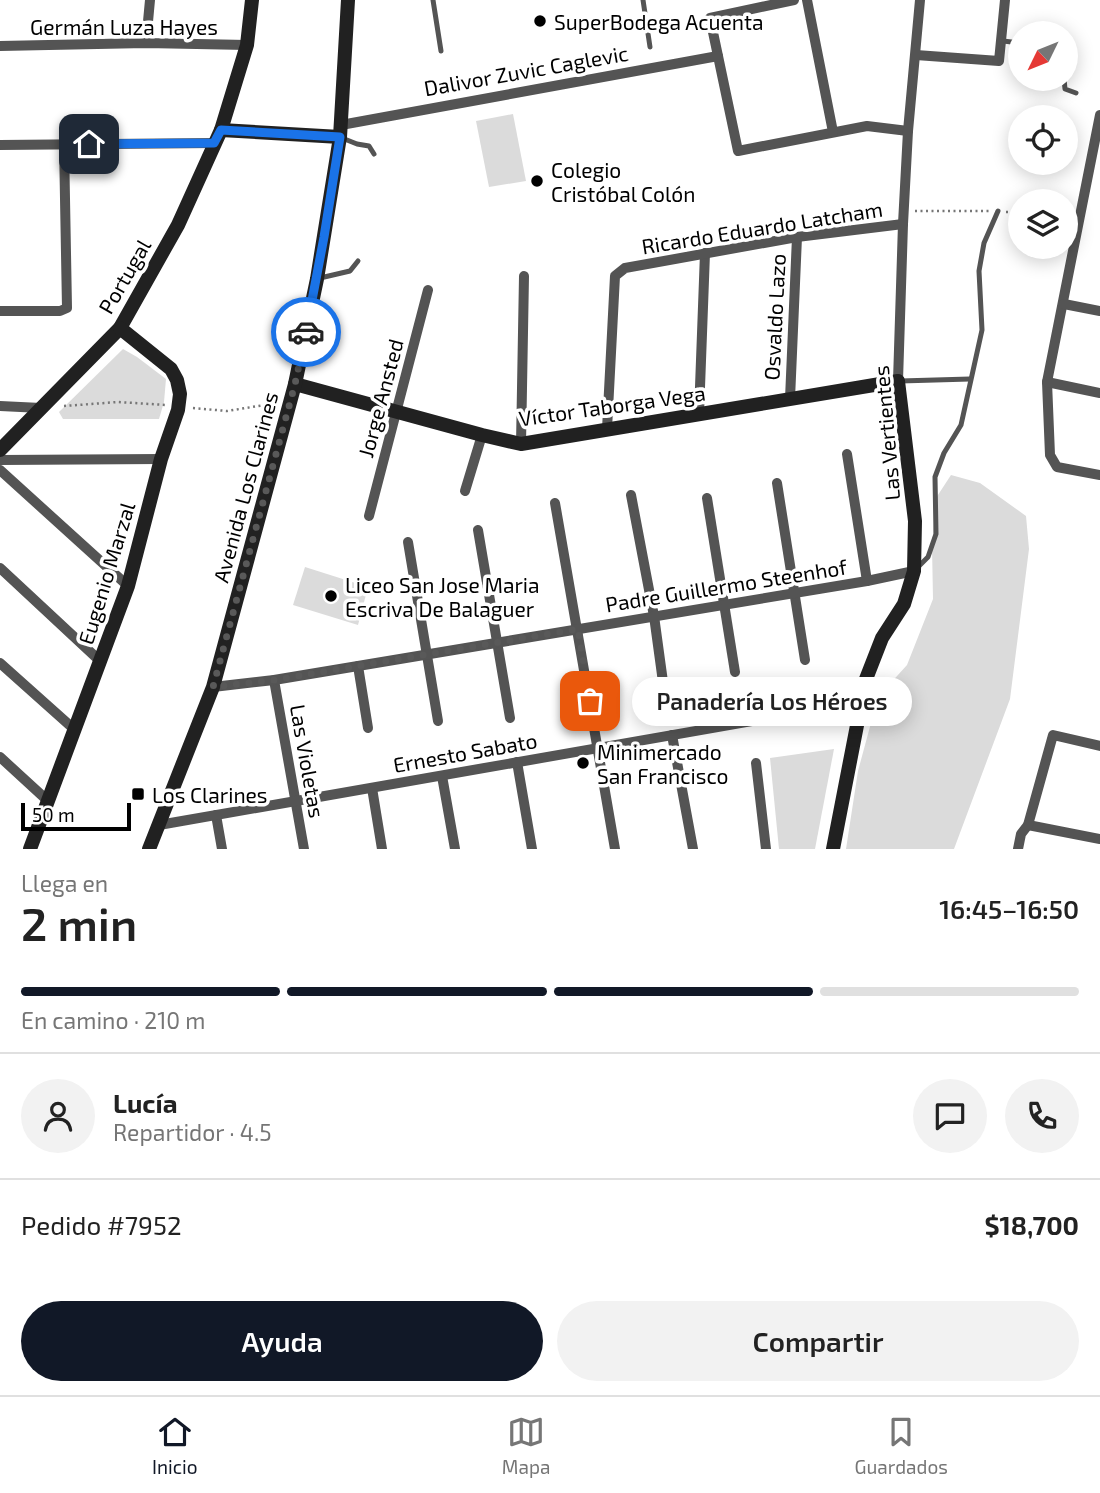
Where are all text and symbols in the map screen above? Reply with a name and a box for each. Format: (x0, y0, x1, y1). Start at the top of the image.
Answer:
place label: SuperBodega Acuenta (554, 9, 764, 34)
marker: SuperBodega Acuenta (532, 13, 548, 29)
street label: Germán Luza Hayes (30, 14, 218, 39)
north arrow (1008, 21, 1078, 91)
map controls (1008, 21, 1078, 259)
street label: Dalivor Zuvic Caglevic (422, 40, 630, 100)
button: locate (1008, 105, 1078, 175)
pin (59, 114, 119, 174)
icon: home (70, 125, 108, 163)
place label: Colegio Cristóbal Colón (551, 157, 695, 206)
marker: Colegio Cristóbal Colón (529, 173, 545, 189)
button: layers (1008, 189, 1078, 259)
street label: Ricardo Eduardo Latcham (640, 196, 884, 258)
street label: Portugal (93, 234, 156, 318)
street label: Osvaldo Lazo (758, 253, 790, 381)
courier (271, 297, 341, 367)
icon: car (287, 313, 325, 351)
street label: Jorge Ansted (352, 336, 408, 460)
street label: Las Vertientes (868, 364, 904, 502)
street label: Víctor Taborga Vega (517, 380, 707, 430)
street label: Avenida Los Clarines (208, 389, 282, 585)
street label: Eugenio Marzal (72, 498, 140, 647)
street label: Padre Guillermo Steenhof (604, 553, 849, 616)
place label: Liceo San Jose Maria Escriva De Balaguer (345, 572, 540, 621)
marker: Liceo San Jose Maria Escriva De Balaguer (323, 588, 339, 604)
pin (560, 671, 620, 731)
callout: Panadería Los Héroes (632, 676, 912, 726)
icon: bag (571, 682, 609, 720)
text: Panadería Los Héroes (656, 687, 888, 715)
street label: Las Violetas (286, 702, 330, 820)
street label: Ernesto Sabato (391, 727, 539, 777)
place label: Minimercado San Francisco (597, 739, 728, 788)
marker: Minimercado San Francisco (575, 755, 591, 771)
place label: Los Clarines (152, 782, 268, 807)
marker: Los Clarines (130, 786, 146, 802)
scale bar (21, 800, 131, 832)
text: 50 m (32, 803, 75, 826)
text: Llega en (21, 869, 108, 897)
text: 16:45–16:50 (939, 893, 1079, 924)
text: 2 min (21, 895, 137, 950)
text: En camino · 210 m (21, 1006, 205, 1034)
button: person (21, 1079, 95, 1153)
button: chat (913, 1079, 987, 1153)
button: phone (1005, 1079, 1079, 1153)
text: Lucía (113, 1087, 178, 1118)
text: Repartidor · 4.5 (113, 1118, 272, 1146)
text: Pedido #7952 (21, 1209, 182, 1240)
text: $18,700 (985, 1209, 1079, 1240)
button: Ayuda (21, 1301, 543, 1381)
button: Compartir (557, 1301, 1079, 1381)
tab: Inicio (152, 1413, 198, 1478)
tab: Mapa (502, 1413, 550, 1478)
tab: Guardados (855, 1413, 948, 1478)

